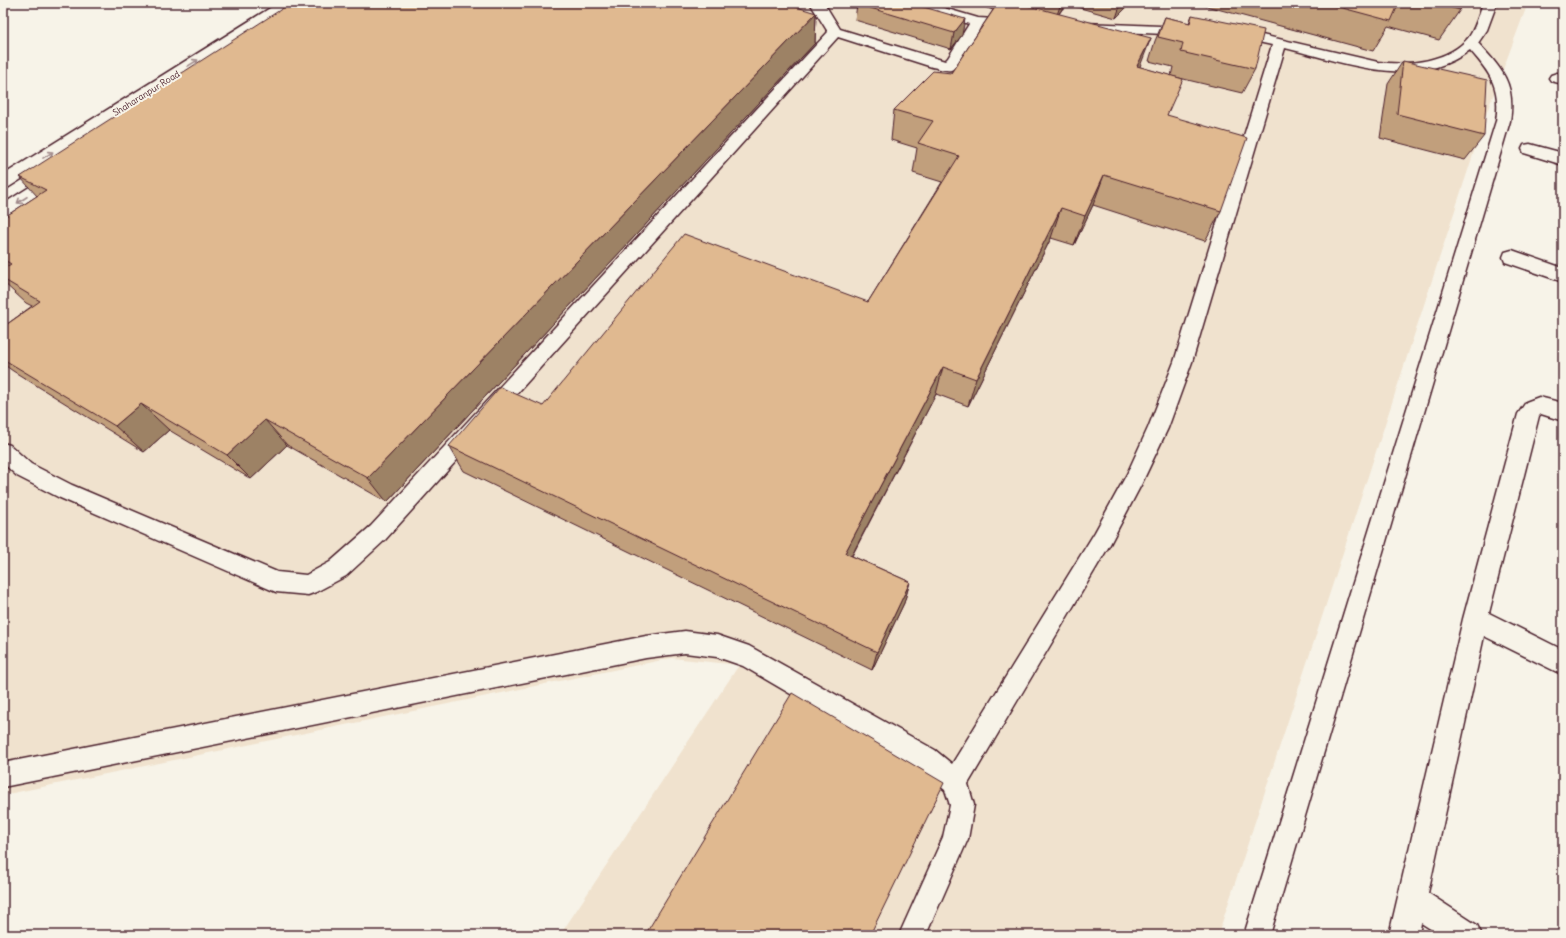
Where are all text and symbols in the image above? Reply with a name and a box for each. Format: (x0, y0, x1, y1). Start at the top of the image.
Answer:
one-way arrow (187, 59, 198, 67)
street label: Shaharanpur Road (110, 68, 182, 118)
one-way arrow (42, 151, 53, 159)
one-way arrow (16, 196, 28, 204)

